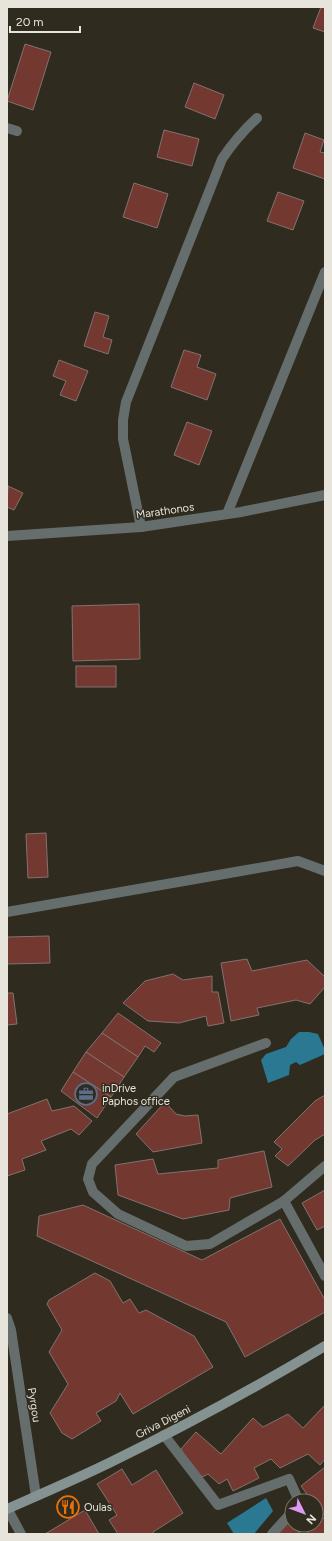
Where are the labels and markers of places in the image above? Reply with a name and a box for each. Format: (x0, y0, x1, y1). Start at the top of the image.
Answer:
office icon: inDrive Paphos office (73, 1081, 99, 1107)
place label: inDrive Paphos office (102, 1082, 170, 1108)
restaurant icon: Oulas (55, 1494, 81, 1520)
place label: Oulas (84, 1501, 112, 1514)

